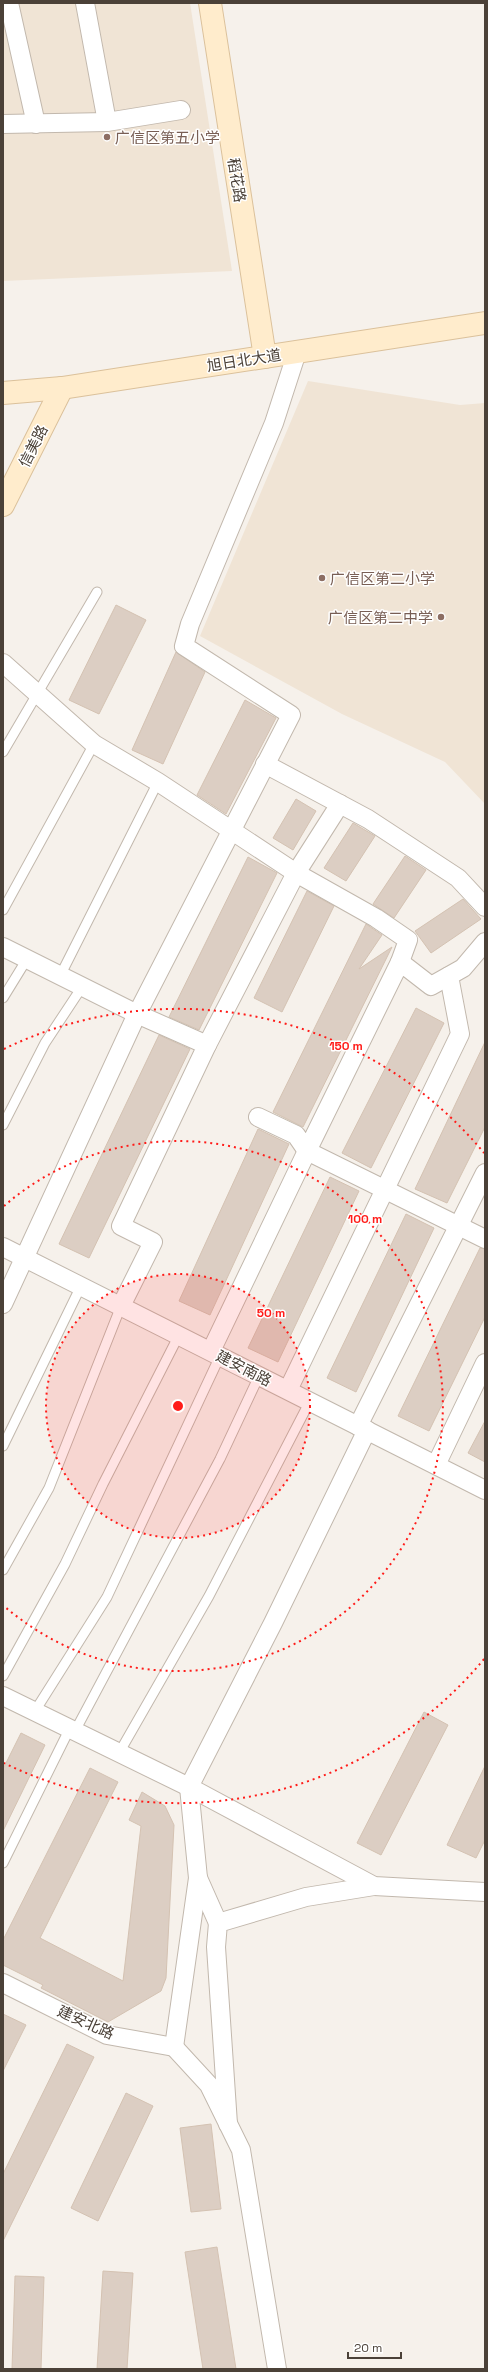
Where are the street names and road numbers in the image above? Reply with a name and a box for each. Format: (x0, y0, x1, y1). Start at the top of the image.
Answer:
street label: 稻花路 (224, 156, 250, 204)
street label: 旭日北大道 (205, 345, 283, 375)
street label: 信美路 (14, 422, 52, 470)
street label: 建安南路 (213, 1346, 275, 1390)
street label: 建安北路 (55, 2001, 117, 2043)

